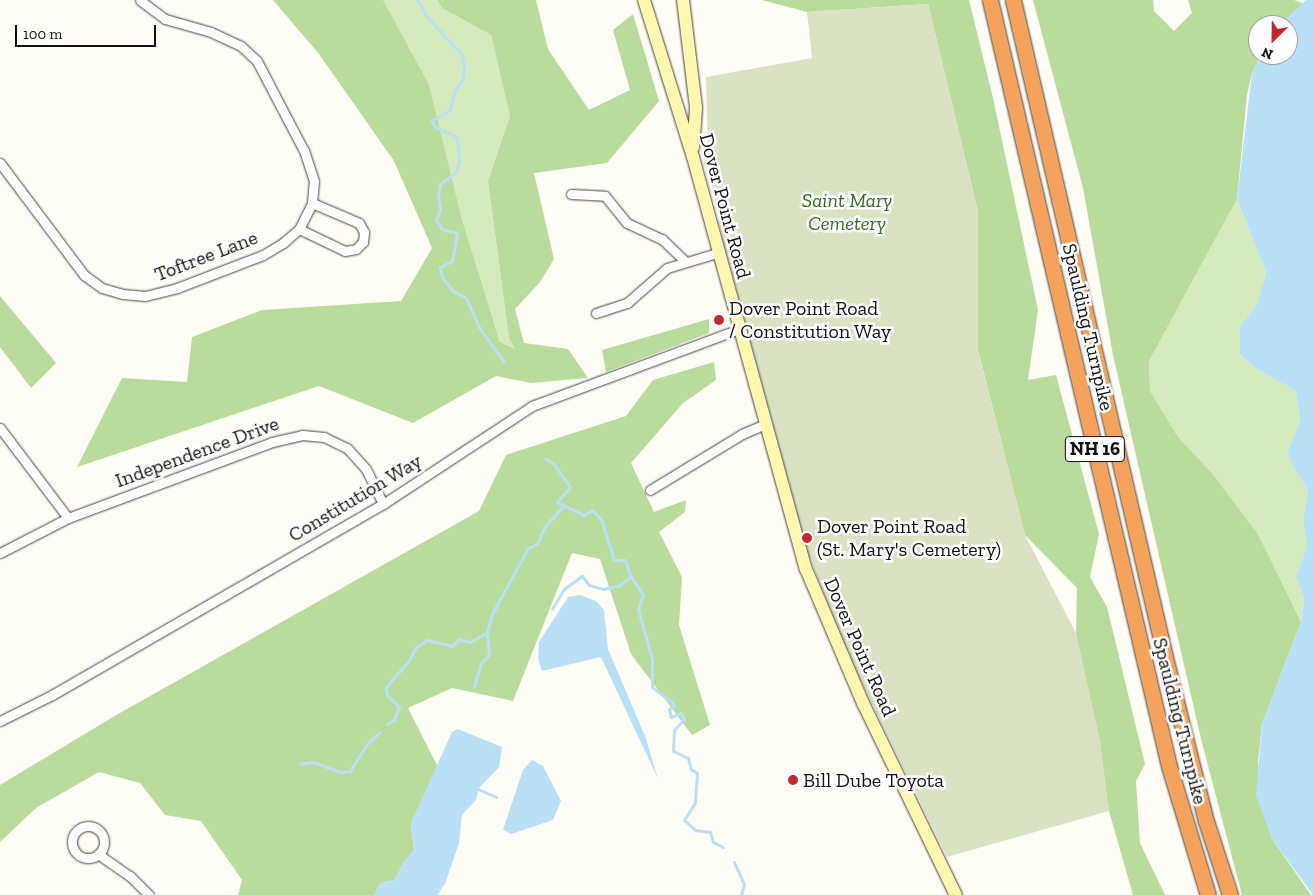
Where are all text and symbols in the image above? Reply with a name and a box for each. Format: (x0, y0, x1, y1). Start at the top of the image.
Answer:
scale bar (18, 15, 159, 47)
north arrow (1248, 15, 1298, 65)
text: 100 m (23, 25, 62, 43)
text: N (1259, 43, 1276, 63)
street label: Dover Point Road (694, 131, 756, 281)
park label: Saint Mary Cemetery (802, 188, 892, 235)
street label: Toftree Lane (151, 225, 261, 287)
street label: Spaulding Turnpike (1057, 241, 1119, 413)
place label: Dover Point Road / Constitution Way (729, 296, 892, 343)
marker: Dover Point Road / Constitution Way (713, 314, 725, 326)
street label: Independence Drive (112, 411, 282, 493)
road number: NH 16 (1064, 432, 1126, 466)
street label: Constitution Way (284, 449, 426, 547)
place label: Dover Point Road (St. Mary's Cemetery) (817, 514, 1001, 561)
marker: Dover Point Road (St. Mary's Cemetery) (801, 532, 813, 544)
street label: Dover Point Road (819, 574, 901, 720)
street label: Spaulding Turnpike (1148, 635, 1212, 807)
place label: Bill Dube Toyota (803, 768, 944, 792)
marker: Bill Dube Toyota (787, 774, 799, 786)

